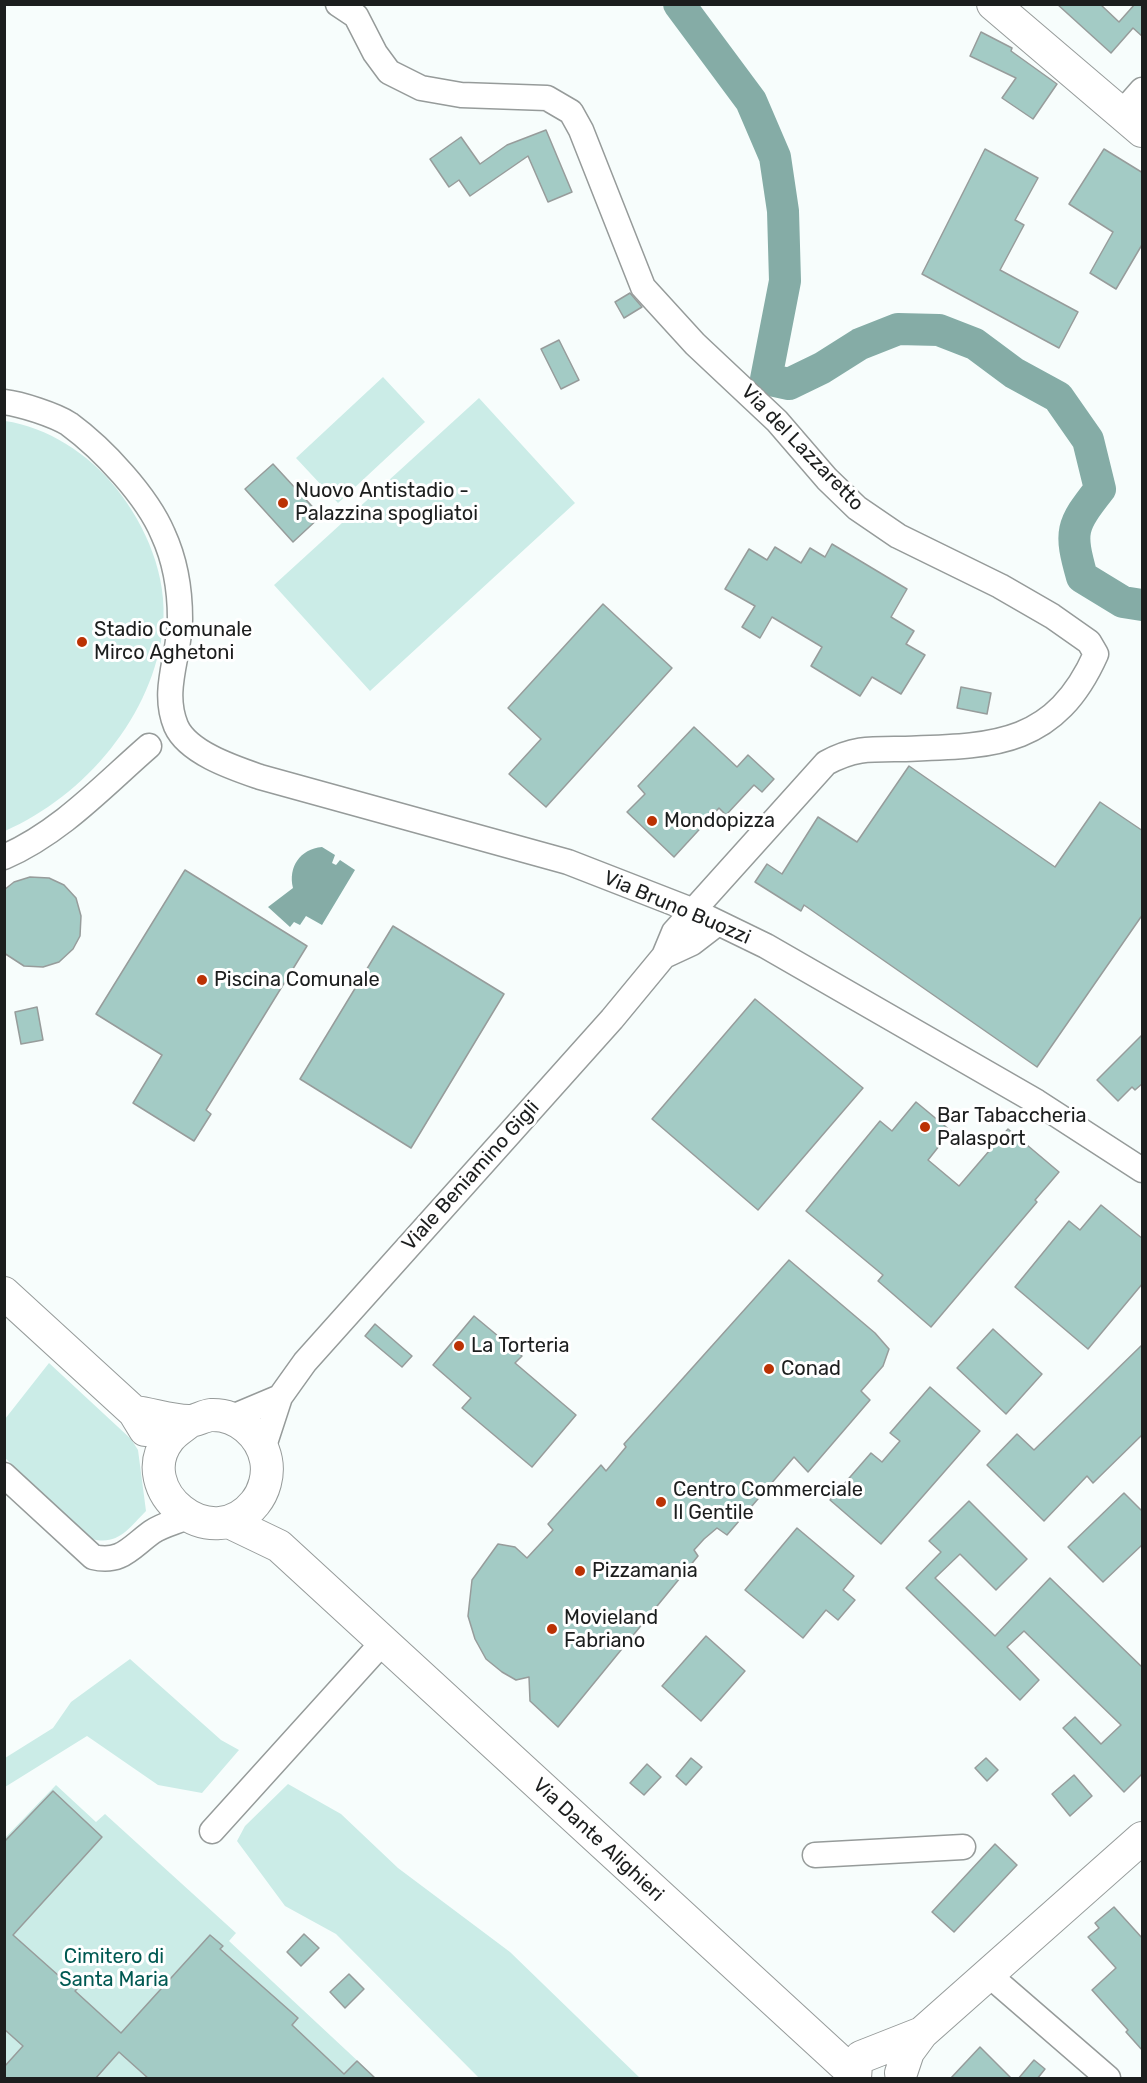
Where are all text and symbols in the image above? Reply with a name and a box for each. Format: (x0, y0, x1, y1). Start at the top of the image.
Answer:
street label: Via del Lazzaretto (736, 380, 868, 516)
place label: Nuovo Antistadio - Palazzina spogliatoi (295, 479, 478, 526)
marker: Nuovo Antistadio - Palazzina spogliatoi (276, 496, 290, 510)
place label: Stadio Comunale Mirco Aghetoni (94, 618, 252, 665)
marker: Stadio Comunale Mirco Aghetoni (75, 635, 89, 649)
place label: Mondopizza (664, 809, 775, 833)
marker: Mondopizza (645, 814, 659, 828)
street label: Via Bruno Buozzi (600, 866, 754, 950)
place label: Piscina Comunale (214, 968, 380, 992)
marker: Piscina Comunale (195, 973, 209, 987)
street label: Viale Beniamino Gigli (397, 1096, 545, 1256)
place label: Bar Tabaccheria Palasport (937, 1104, 1087, 1151)
marker: Bar Tabaccheria Palasport (918, 1120, 932, 1134)
place label: La Torteria (471, 1334, 569, 1358)
marker: La Torteria (452, 1339, 466, 1353)
place label: Conad (781, 1357, 841, 1381)
marker: Conad (762, 1362, 776, 1376)
place label: Centro Commerciale Il Gentile (673, 1478, 863, 1525)
marker: Centro Commerciale Il Gentile (654, 1495, 668, 1509)
place label: Pizzamania (592, 1559, 698, 1583)
marker: Pizzamania (573, 1564, 587, 1578)
place label: Movieland Fabriano (564, 1606, 658, 1653)
marker: Movieland Fabriano (545, 1622, 559, 1636)
street label: Via Dante Alighieri (528, 1773, 668, 1907)
park label: Cimitero di Santa Maria (59, 1945, 169, 1992)

